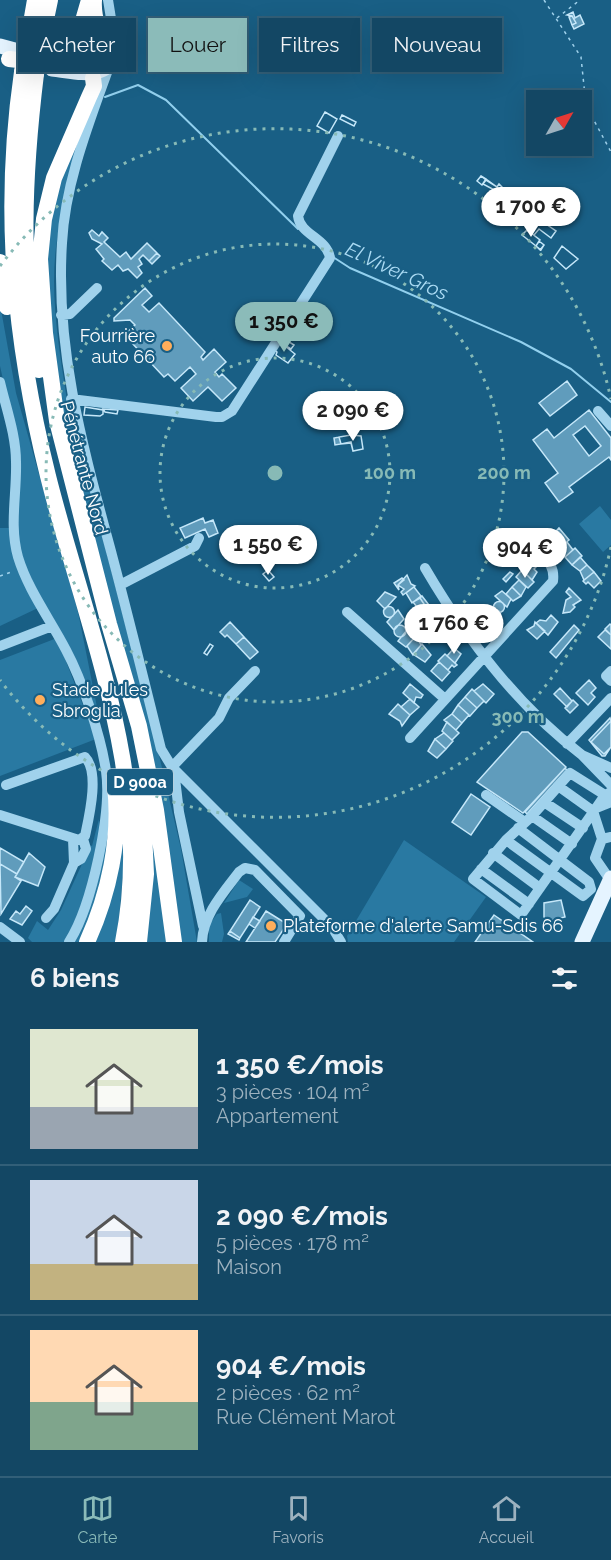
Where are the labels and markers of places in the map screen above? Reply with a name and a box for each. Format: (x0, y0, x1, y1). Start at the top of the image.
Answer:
pin: 1 700 € (476, 187, 586, 238)
pin: 1 350 € (229, 302, 339, 353)
place label: Fourrière auto 66 (80, 325, 155, 367)
marker: Fourrière auto 66 (160, 339, 174, 353)
pin: 2 090 € (298, 391, 408, 442)
centre of rings (265, 463, 285, 483)
pin: 1 550 € (213, 525, 323, 576)
pin: 904 € (483, 528, 567, 579)
pin: 1 760 € (399, 604, 509, 655)
place label: Stade Jules Sbroglia (52, 679, 148, 721)
marker: Stade Jules Sbroglia (33, 693, 47, 707)
place label: Plateforme d'alerte Samu-Sdis 66 (283, 915, 564, 936)
marker: Plateforme d'alerte Samu-Sdis 66 (264, 919, 278, 933)

